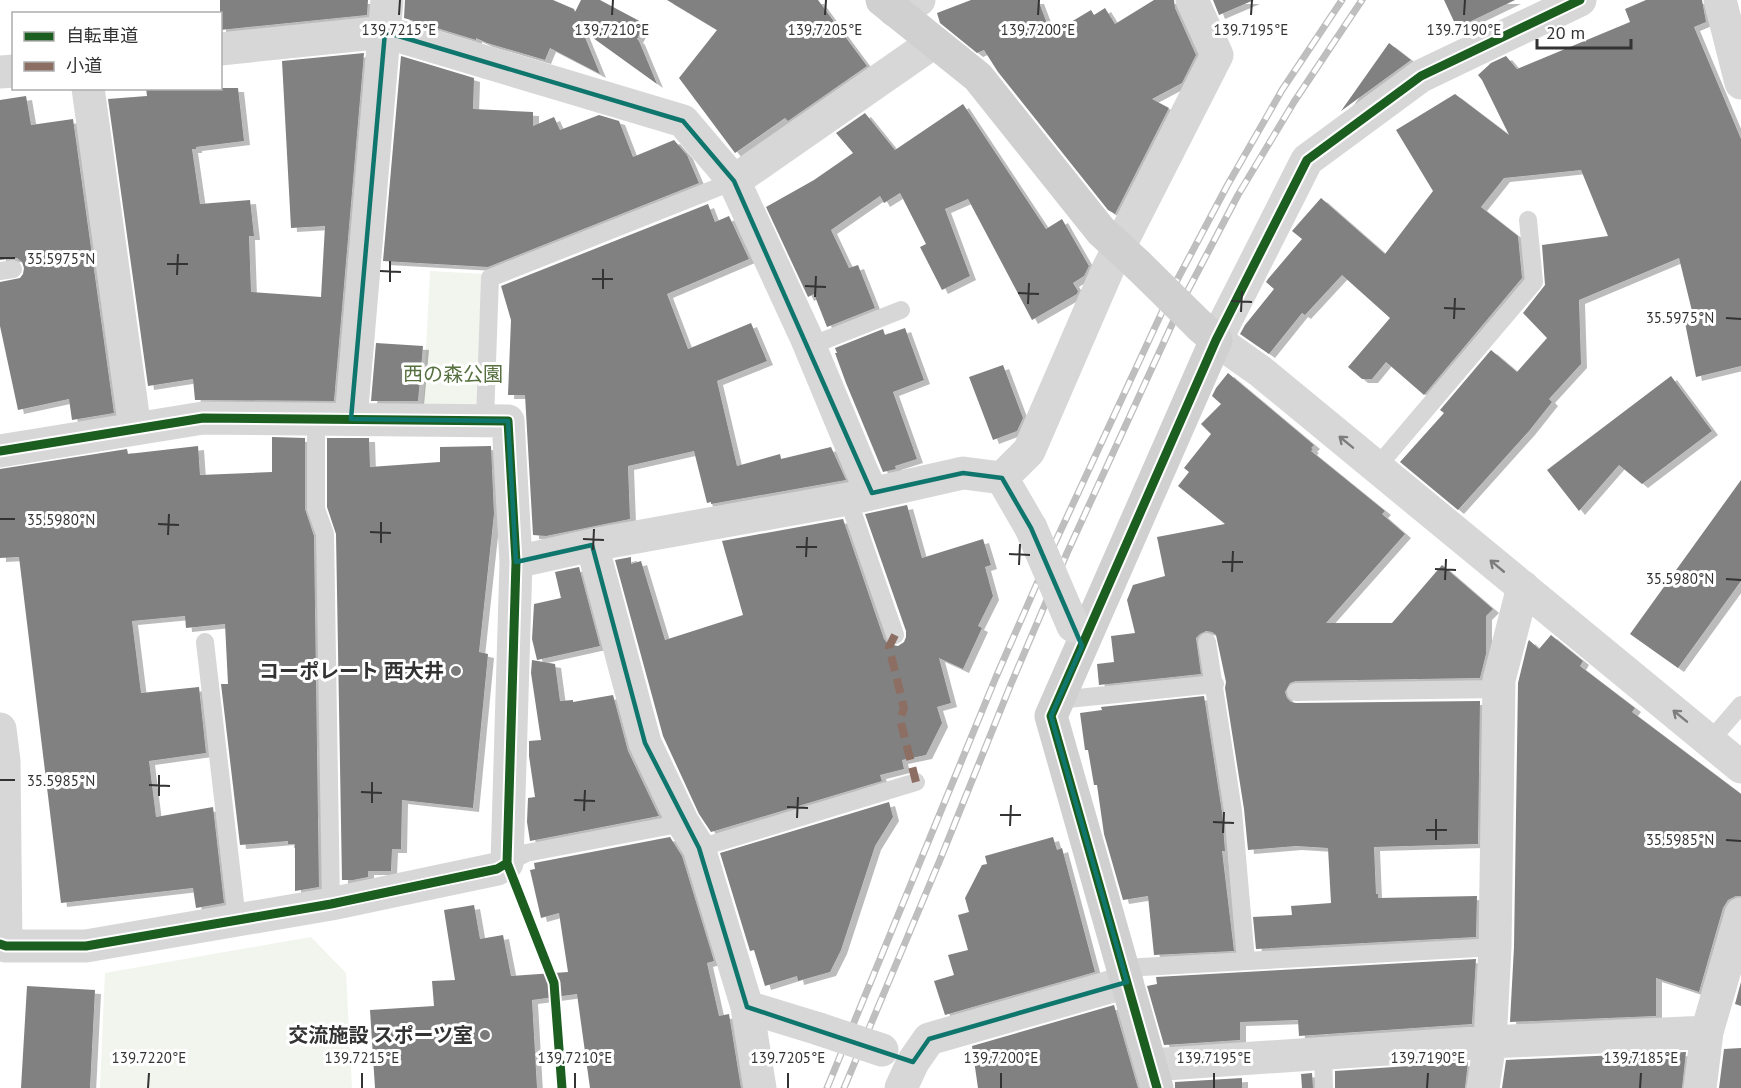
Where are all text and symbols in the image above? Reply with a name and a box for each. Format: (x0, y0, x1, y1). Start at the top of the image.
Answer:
legend (12, 12, 222, 90)
scale bar (1537, 12, 1632, 50)
text: 139.7215°E (362, 20, 436, 39)
text: 139.7210°E (575, 20, 649, 39)
text: 139.7205°E (788, 20, 862, 39)
text: 139.7200°E (1001, 20, 1075, 39)
text: 139.7195°E (1214, 20, 1288, 39)
text: 139.7190°E (1427, 20, 1501, 39)
text: 20 m (1546, 21, 1585, 44)
text: 自転車道 (66, 24, 138, 47)
text: 小道 (66, 54, 102, 77)
text: 35.5975°N (27, 249, 95, 268)
text: 35.5975°N (1646, 308, 1714, 327)
park label: 西の森公園 (403, 361, 503, 387)
one-way arrow (1338, 435, 1354, 448)
text: 35.5980°N (27, 510, 95, 529)
one-way arrow (1489, 559, 1505, 572)
text: 35.5980°N (1646, 569, 1714, 588)
place label: コーポレート 西大井 (259, 658, 444, 684)
marker: コーポレート 西大井 (449, 664, 463, 678)
one-way arrow (1672, 710, 1688, 723)
text: 35.5985°N (27, 771, 95, 790)
text: 35.5985°N (1646, 830, 1714, 849)
place label: 交流施設 スポーツ室 (288, 1022, 473, 1048)
marker: 交流施設 スポーツ室 (478, 1028, 492, 1042)
text: 139.7220°E (112, 1048, 186, 1067)
text: 139.7215°E (325, 1048, 399, 1067)
text: 139.7210°E (538, 1048, 612, 1067)
text: 139.7205°E (751, 1048, 825, 1067)
text: 139.7200°E (964, 1048, 1038, 1067)
text: 139.7195°E (1177, 1048, 1251, 1067)
text: 139.7190°E (1391, 1048, 1465, 1067)
text: 139.7185°E (1604, 1048, 1678, 1067)

